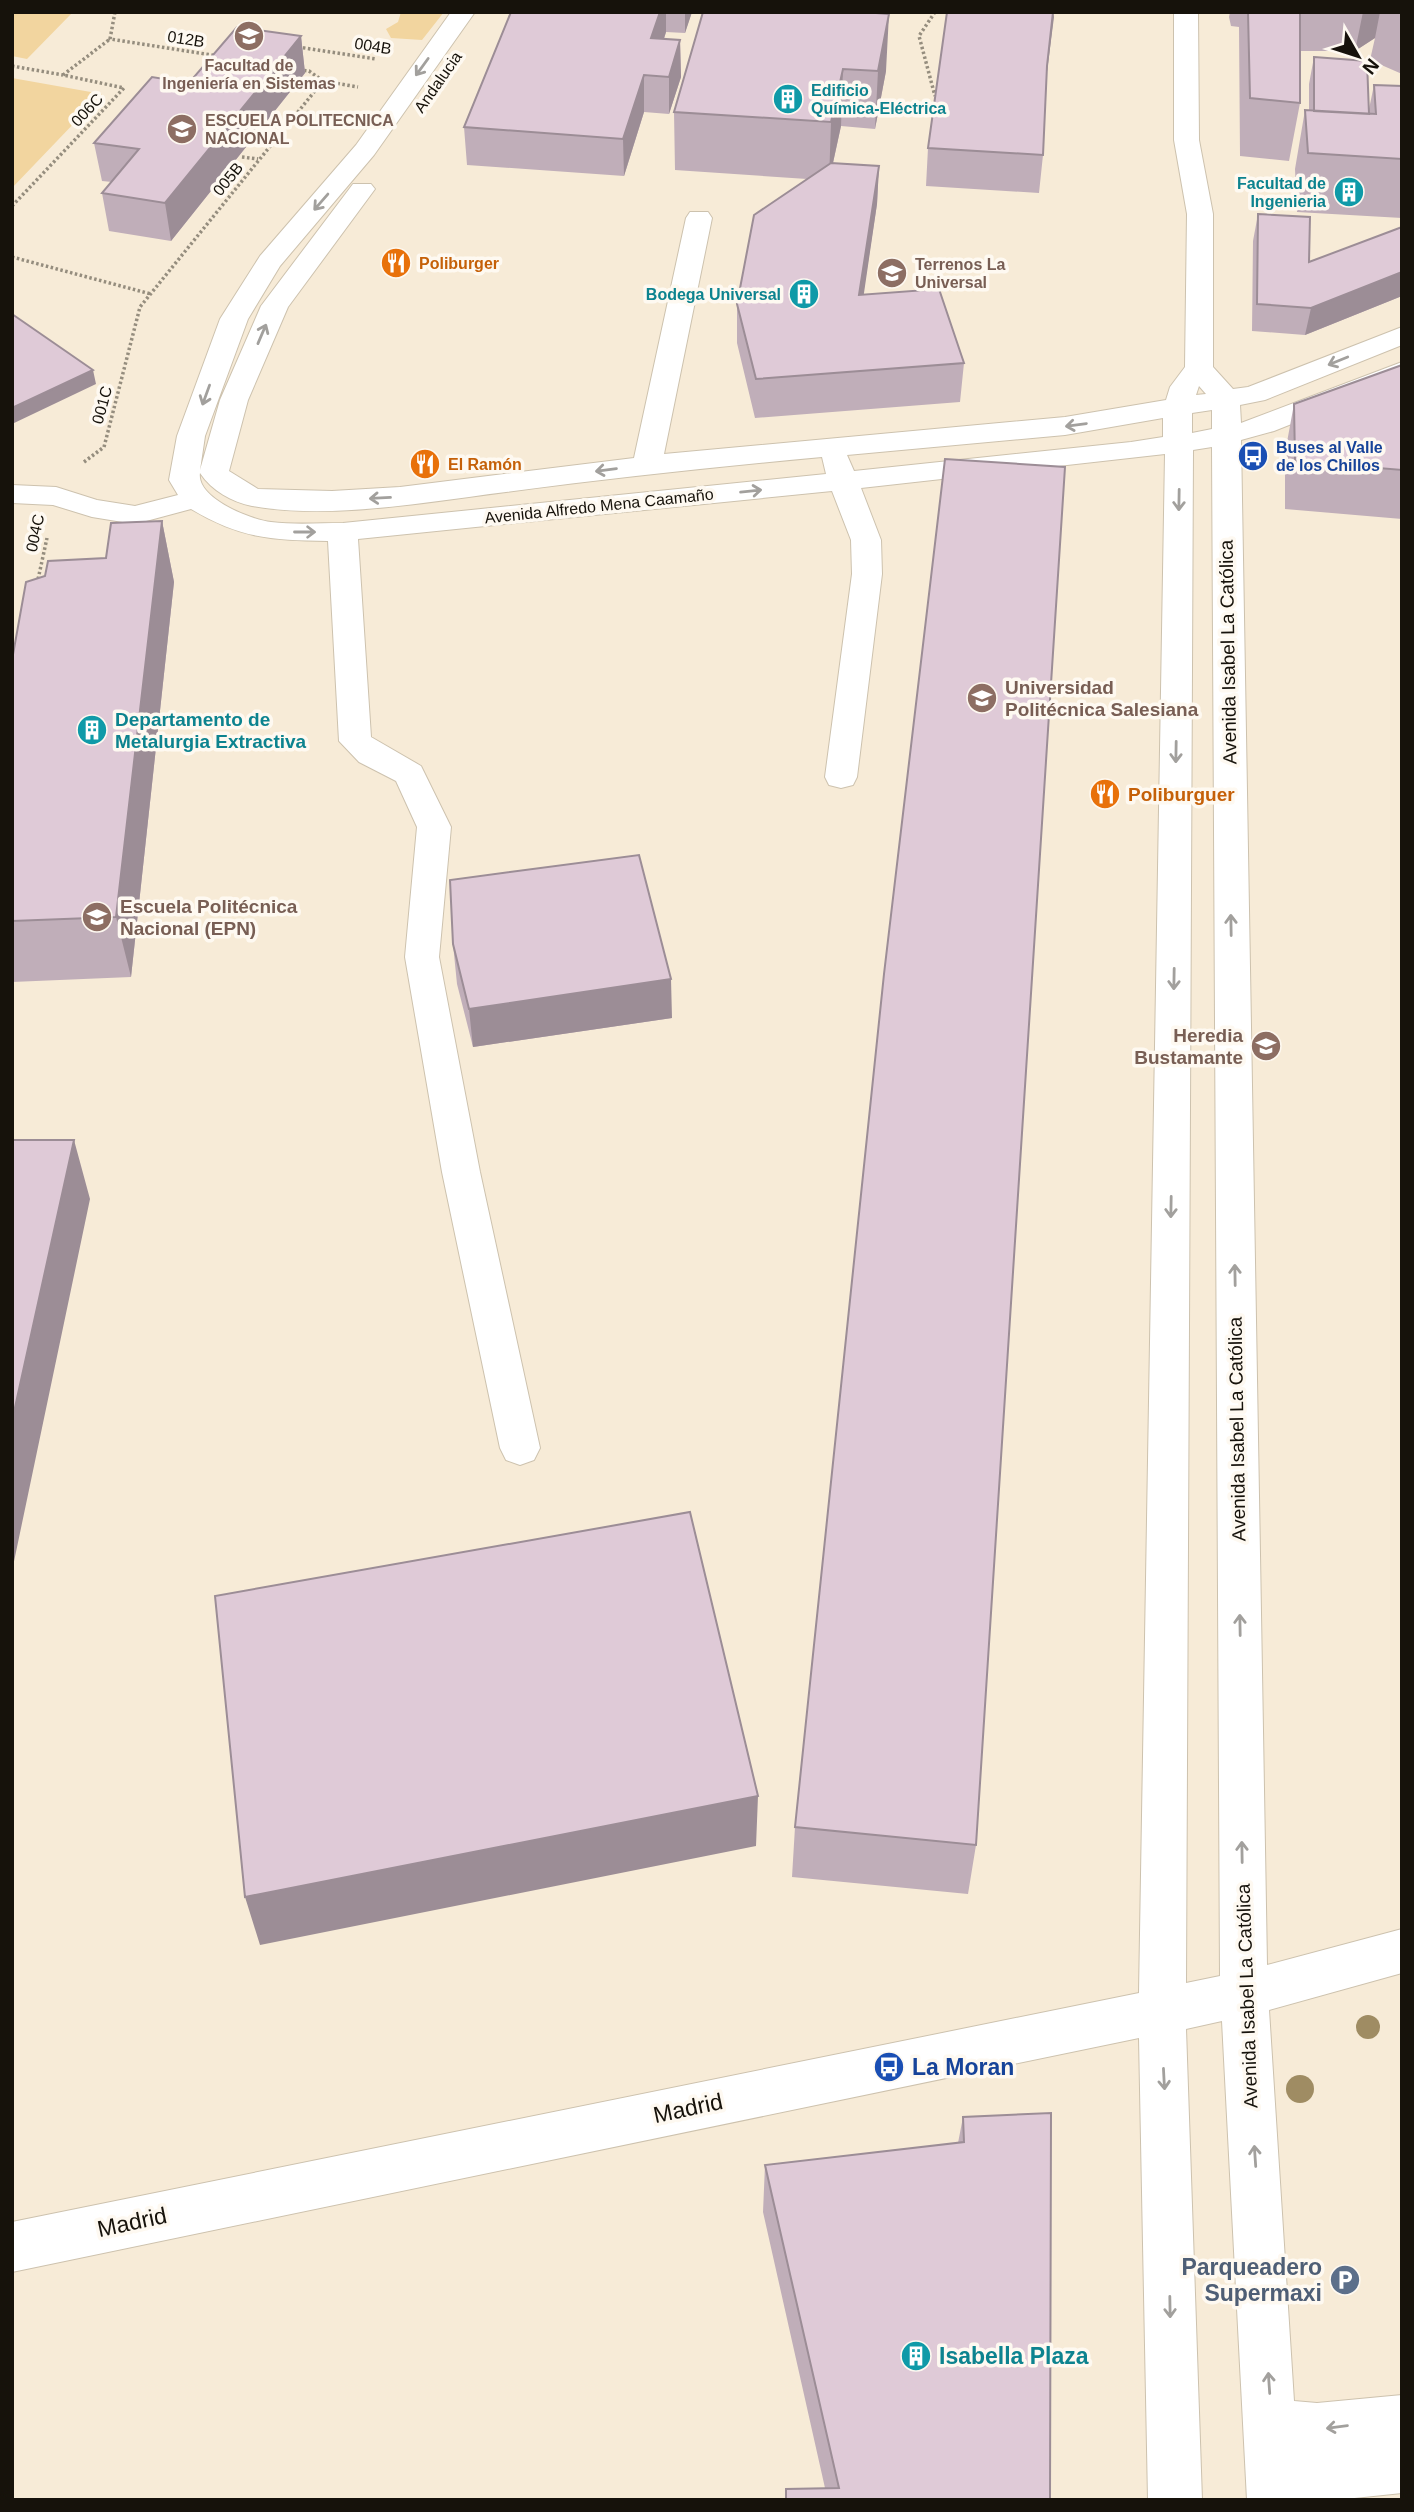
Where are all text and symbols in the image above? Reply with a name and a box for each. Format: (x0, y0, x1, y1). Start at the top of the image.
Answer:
school or university icon: Facultad de Ingeniería en Sistemas (232, 19, 266, 53)
north arrow (1323, 21, 1393, 91)
street label: 012B (166, 28, 206, 50)
street label: 004B (353, 35, 393, 57)
street label: Andalucia (411, 48, 465, 116)
text: N (1358, 54, 1383, 78)
place label: Facultad de Ingeniería en Sistemas (162, 57, 336, 92)
one-way arrow (415, 57, 429, 76)
building icon: Edificio Química-Eléctrica (771, 82, 805, 116)
place label: Edificio Química-Eléctrica (811, 82, 946, 117)
street label: 006C (68, 90, 106, 130)
school or university icon: ESCUELA POLITECNICA NACIONAL (165, 112, 199, 146)
place label: ESCUELA POLITECNICA NACIONAL (205, 112, 394, 147)
street label: 005B (210, 159, 246, 199)
place label: Facultad de Ingenieria (1237, 175, 1326, 210)
building icon: Facultad de Ingenieria (1332, 175, 1366, 209)
one-way arrow (313, 192, 329, 210)
restaurant icon: Poliburger (379, 246, 413, 280)
place label: Poliburger (419, 255, 499, 272)
school or university icon: Terrenos La Universal (875, 256, 909, 290)
place label: Terrenos La Universal (915, 256, 1006, 291)
building icon: Bodega Universal (787, 277, 821, 311)
place label: Bodega Universal (646, 286, 781, 303)
one-way arrow (256, 324, 269, 346)
one-way arrow (1328, 355, 1350, 368)
street label: 001C (89, 384, 115, 426)
one-way arrow (199, 384, 211, 406)
one-way arrow (1065, 419, 1088, 432)
bus stop icon: Buses al Valle de los Chillos (1236, 439, 1270, 473)
place label: Buses al Valle de los Chillos (1276, 439, 1383, 474)
restaurant icon: El Ramón (408, 447, 442, 481)
place label: El Ramón (448, 456, 522, 473)
one-way arrow (595, 464, 618, 477)
one-way arrow (739, 484, 761, 497)
street label: Avenida Alfredo Mena Caamaño (484, 486, 714, 526)
one-way arrow (1172, 488, 1185, 511)
one-way arrow (369, 491, 392, 504)
street label: 004C (23, 513, 47, 553)
one-way arrow (293, 525, 316, 539)
street label: Avenida Isabel La Católica (1216, 539, 1240, 764)
place label: Universidad Politécnica Salesiana (1005, 677, 1199, 720)
school or university icon: Universidad Politécnica Salesiana (965, 681, 999, 715)
place label: Departamento de Metalurgia Extractiva (115, 709, 307, 752)
building icon: Departamento de Metalurgia Extractiva (75, 713, 109, 747)
one-way arrow (1169, 740, 1183, 763)
restaurant icon: Poliburguer (1088, 777, 1122, 811)
place label: Poliburguer (1128, 784, 1235, 805)
place label: Escuela Politécnica Nacional (EPN) (120, 896, 298, 939)
school or university icon: Escuela Politécnica Nacional (EPN) (80, 900, 114, 934)
one-way arrow (1224, 913, 1238, 936)
one-way arrow (1167, 968, 1181, 991)
place label: Heredia Bustamante (1134, 1025, 1243, 1068)
school or university icon: Heredia Bustamante (1249, 1029, 1283, 1063)
one-way arrow (1164, 1195, 1178, 1218)
one-way arrow (1228, 1263, 1242, 1286)
street label: Avenida Isabel La Católica (1225, 1316, 1249, 1541)
one-way arrow (1233, 1613, 1246, 1636)
one-way arrow (1235, 1841, 1249, 1864)
street label: Avenida Isabel La Católica (1233, 1883, 1261, 2109)
bus stop icon: La Moran (872, 2050, 906, 2084)
place label: La Moran (912, 2054, 1014, 2080)
one-way arrow (1158, 2067, 1171, 2090)
street label: Madrid (651, 2088, 725, 2128)
one-way arrow (1248, 2144, 1261, 2167)
street label: Madrid (95, 2202, 169, 2242)
place label: Parqueadero Supermaxi (1181, 2254, 1322, 2306)
parking icon: Parqueadero Supermaxi (1328, 2263, 1362, 2297)
one-way arrow (1163, 2295, 1177, 2318)
building icon: Isabella Plaza (899, 2339, 933, 2373)
place label: Isabella Plaza (939, 2343, 1089, 2369)
one-way arrow (1262, 2371, 1275, 2394)
one-way arrow (1326, 2420, 1348, 2433)

